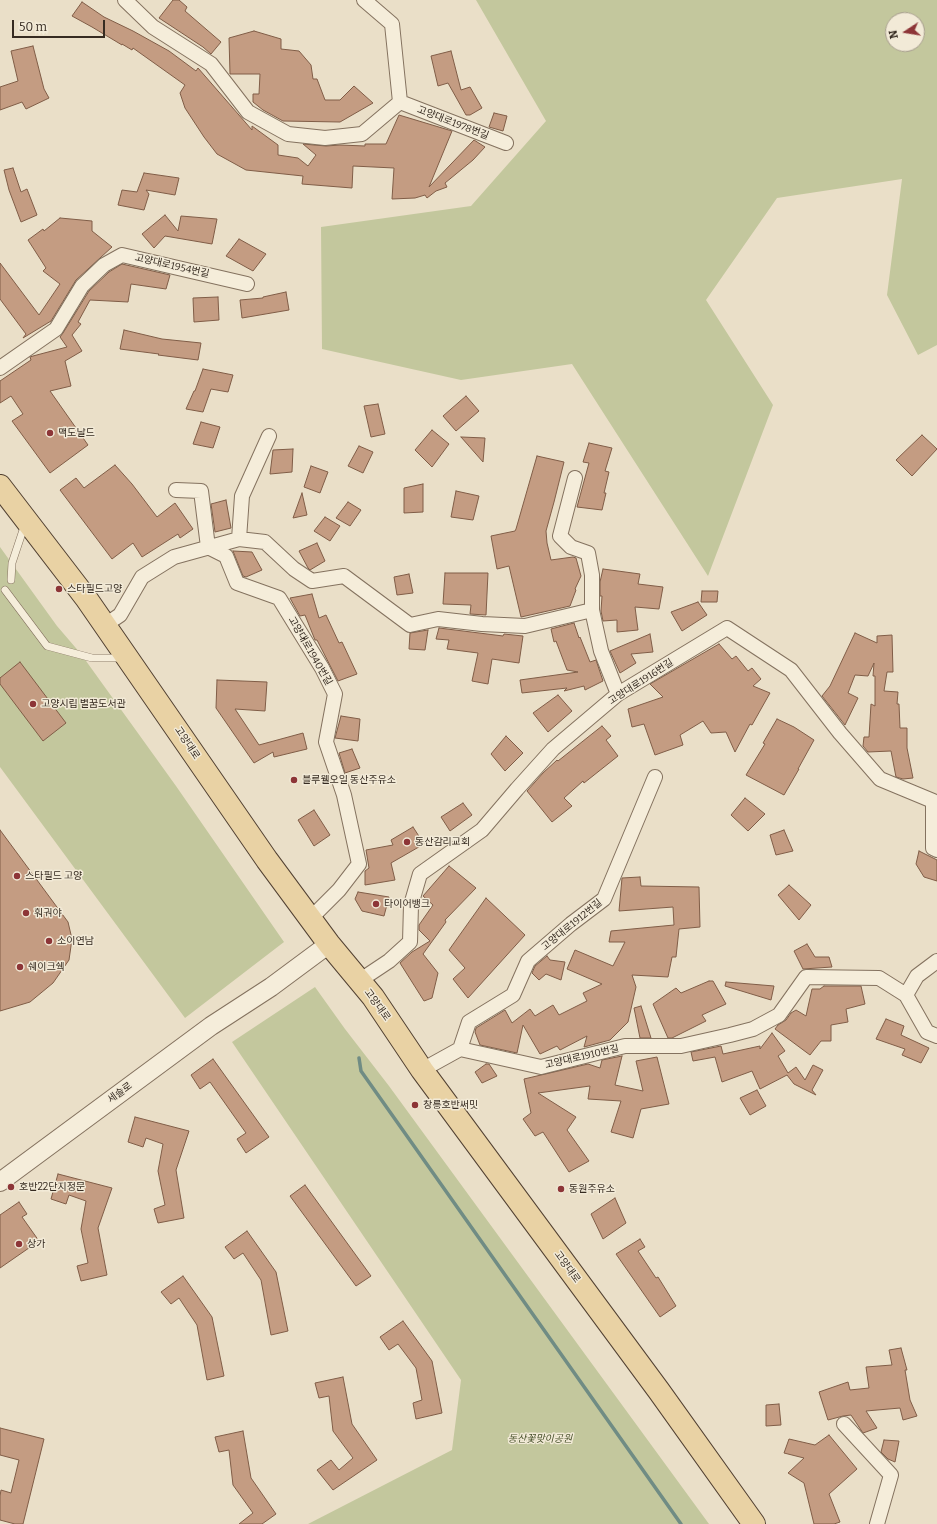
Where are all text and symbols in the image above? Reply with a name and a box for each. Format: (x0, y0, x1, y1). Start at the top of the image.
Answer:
scale bar (14, 12, 107, 38)
north arrow (885, 12, 925, 52)
text: 50 m (19, 20, 47, 34)
text: N (887, 29, 901, 40)
street label: 고양대로1978번길 (415, 104, 491, 142)
street label: 고양대로1954번길 (133, 252, 211, 280)
place label: 맥도날드 (58, 427, 95, 439)
marker: 맥도날드 (45, 428, 55, 438)
place label: 스타필드고양 (67, 583, 122, 595)
marker: 스타필드고양 (54, 584, 64, 594)
street label: 고양대로1940번길 (285, 614, 335, 688)
street label: 고양대로1916번길 (606, 657, 676, 707)
place label: 고양시립 별꿈도서관 (41, 698, 126, 710)
marker: 고양시립 별꿈도서관 (28, 699, 38, 709)
street label: 고양대로 (172, 724, 202, 762)
place label: 블루웰오일 동산주유소 (302, 774, 396, 786)
marker: 블루웰오일 동산주유소 (289, 775, 299, 785)
place label: 동산감리교회 (415, 836, 470, 848)
marker: 동산감리교회 (402, 837, 412, 847)
place label: 스타필드 고양 (25, 870, 82, 882)
marker: 스타필드 고양 (12, 871, 22, 881)
street label: 고양대로1912번길 (539, 897, 605, 953)
place label: 타이어뱅크 (384, 898, 430, 910)
marker: 타이어뱅크 (371, 899, 381, 909)
place label: 훠궈야 (34, 907, 62, 919)
marker: 훠궈야 (21, 908, 31, 918)
place label: 소이연남 (57, 935, 94, 947)
marker: 소이연남 (44, 936, 54, 946)
place label: 쉐이크쉑 (28, 961, 65, 973)
marker: 쉐이크쉑 (15, 962, 25, 972)
street label: 고양대로 (361, 987, 393, 1023)
street label: 고양대로1910번길 (544, 1043, 620, 1071)
street label: 세솔로 (105, 1080, 135, 1106)
place label: 창릉호반써밋 (423, 1099, 478, 1111)
marker: 창릉호반써밋 (410, 1100, 420, 1110)
place label: 호반22단지정문 (19, 1181, 85, 1193)
marker: 호반22단지정문 (6, 1182, 16, 1192)
place label: 동원주유소 (569, 1183, 615, 1195)
marker: 동원주유소 (556, 1184, 566, 1194)
place label: 상가 (27, 1238, 45, 1250)
marker: 상가 (14, 1239, 24, 1249)
street label: 고양대로 (551, 1249, 583, 1285)
park label: 동산꽃맞이공원 (508, 1433, 572, 1445)

